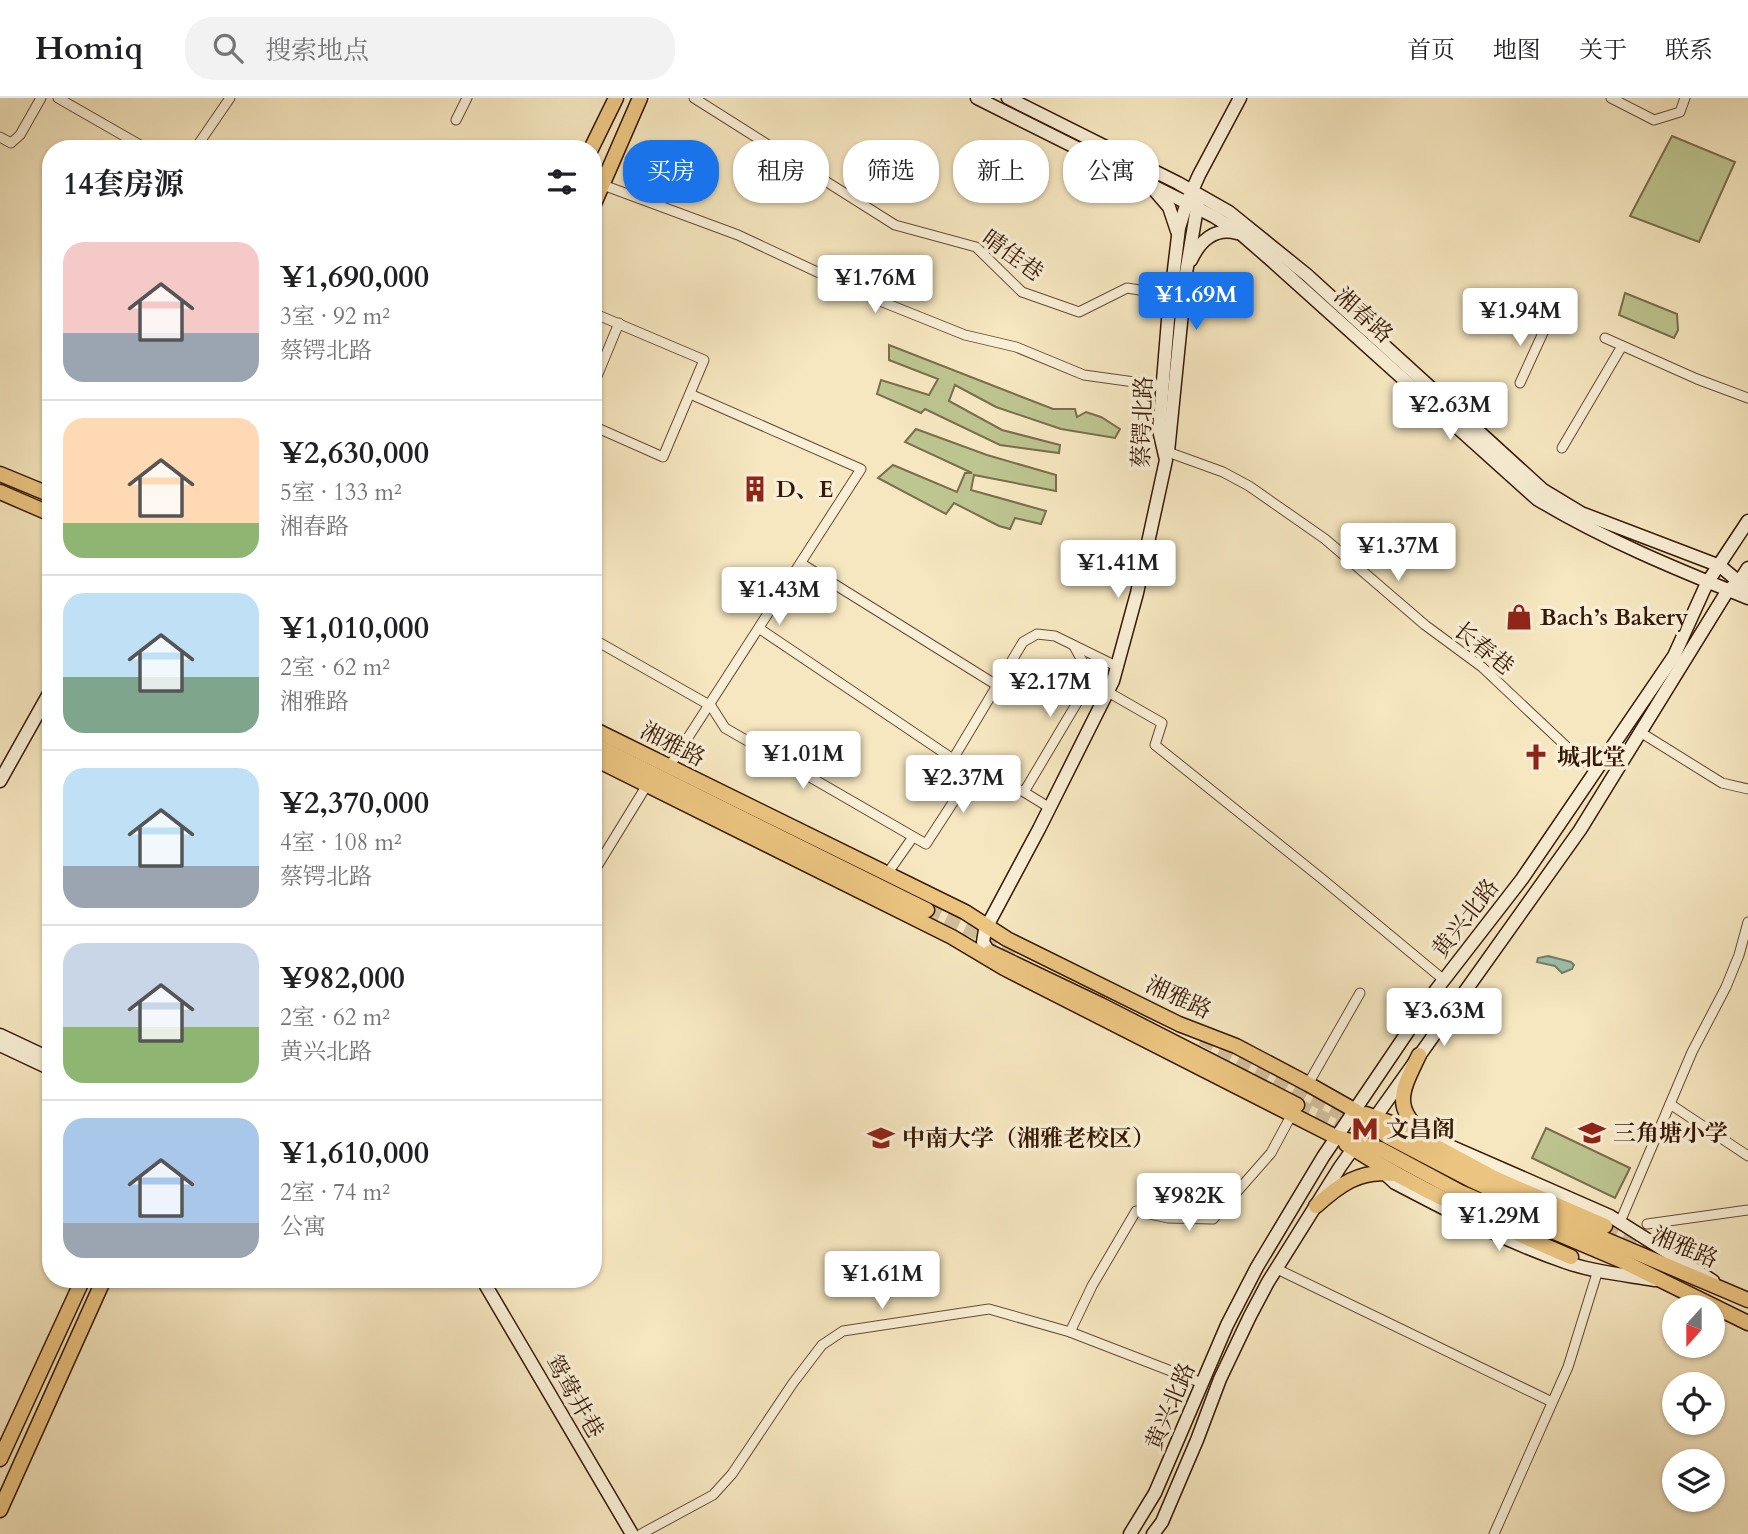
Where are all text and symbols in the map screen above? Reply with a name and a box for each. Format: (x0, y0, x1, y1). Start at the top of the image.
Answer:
search box (185, 17, 675, 80)
text: Homiq (35, 26, 143, 71)
icon: search (209, 29, 247, 67)
text: 搜索地点 (265, 33, 369, 68)
text: 首页 (1407, 34, 1455, 67)
text: 地图 (1493, 34, 1541, 67)
text: 关于 (1579, 34, 1627, 67)
text: 联系 (1665, 34, 1713, 67)
chip: 买房 (623, 140, 719, 203)
chip: 租房 (733, 140, 829, 203)
chip: 筛选 (843, 140, 939, 203)
chip: 新上 (953, 140, 1049, 203)
chip: 公寓 (1063, 140, 1159, 203)
icon: filters (543, 163, 581, 201)
text: 14套房源 (63, 164, 184, 205)
street label: 晴佳巷 (976, 223, 1050, 288)
pin: ¥1.76M (818, 256, 932, 315)
text: ¥1,690,000 (280, 257, 429, 298)
text: ¥1.76M (834, 262, 916, 293)
icon: home (119, 270, 203, 354)
pin: ¥1.69M (1139, 272, 1253, 332)
text: ¥1.69M (1155, 279, 1237, 310)
street label: 湘春路 (1328, 281, 1400, 350)
pin: ¥1.94M (1463, 288, 1577, 348)
text: ¥1.94M (1479, 295, 1561, 326)
text: 3室 · 92 m² (280, 301, 390, 332)
text: 蔡锷北路 (280, 335, 372, 366)
street label: 蔡锷北路 (1125, 376, 1160, 469)
pin: ¥2.63M (1393, 382, 1507, 442)
text: ¥2.63M (1409, 389, 1491, 420)
text: ¥2,630,000 (280, 433, 429, 474)
icon: home (119, 446, 203, 530)
building icon: D、E (740, 474, 770, 504)
place label: D、E (776, 474, 833, 505)
text: 5室 · 133 m² (280, 477, 402, 508)
text: 湘春路 (280, 511, 349, 542)
pin: ¥1.37M (1341, 524, 1455, 583)
text: ¥1.37M (1357, 530, 1439, 561)
pin: ¥1.41M (1061, 540, 1175, 600)
text: ¥1.41M (1077, 547, 1159, 578)
pin: ¥1.43M (722, 568, 836, 627)
text: ¥1.43M (738, 574, 820, 605)
shop icon: Bach’s Bakery (1504, 602, 1534, 632)
place label: Bach’s Bakery (1540, 602, 1688, 633)
text: ¥1,010,000 (280, 608, 429, 649)
street label: 长春巷 (1447, 615, 1520, 682)
icon: home (119, 621, 203, 705)
text: 2室 · 62 m² (280, 652, 390, 683)
pin: ¥2.17M (993, 660, 1107, 719)
text: ¥2.17M (1009, 666, 1091, 697)
text: 湘雅路 (280, 686, 349, 717)
street label: 湘雅路 (635, 715, 711, 774)
pin: ¥1.01M (746, 732, 860, 791)
text: ¥1.01M (762, 738, 844, 769)
church icon: 城北堂 (1521, 742, 1551, 772)
place label: 城北堂 (1557, 742, 1626, 773)
pin: ¥2.37M (906, 756, 1020, 815)
text: ¥2.37M (922, 762, 1004, 793)
text: ¥2,370,000 (280, 783, 429, 824)
icon: home (119, 796, 203, 880)
text: 4室 · 108 m² (280, 827, 402, 858)
text: 蔡锷北路 (280, 861, 372, 892)
street label: 黄兴北路 (1425, 873, 1506, 964)
text: ¥982,000 (280, 958, 405, 999)
street label: 湘雅路 (1141, 969, 1217, 1026)
icon: home (119, 971, 203, 1055)
pin: ¥3.63M (1387, 988, 1501, 1048)
text: ¥3.63M (1403, 995, 1485, 1026)
text: 2室 · 62 m² (280, 1002, 390, 1033)
text: 黄兴北路 (280, 1036, 372, 1067)
metro station icon: 文昌阁 (1350, 1114, 1380, 1144)
place label: 文昌阁 (1386, 1114, 1455, 1145)
school or university icon: 三角塘小学 (1577, 1118, 1607, 1148)
place label: 三角塘小学 (1613, 1118, 1728, 1149)
school or university icon: 中南大学（湘雅老校区） (866, 1123, 896, 1153)
place label: 中南大学（湘雅老校区） (902, 1123, 1155, 1154)
text: ¥1,610,000 (280, 1133, 429, 1174)
icon: home (119, 1146, 203, 1230)
pin: ¥982K (1140, 1174, 1238, 1233)
text: 2室 · 74 m² (280, 1177, 390, 1208)
text: ¥982K (1153, 1180, 1225, 1211)
pin: ¥1.29M (1442, 1194, 1556, 1253)
text: ¥1.29M (1458, 1200, 1540, 1231)
text: 公寓 (280, 1211, 326, 1242)
street label: 湘雅路 (1647, 1220, 1723, 1275)
pin: ¥1.61M (825, 1252, 939, 1311)
text: ¥1.61M (841, 1258, 923, 1289)
north arrow (1662, 1295, 1726, 1358)
map controls (1662, 1295, 1725, 1512)
street label: 鸳鸯井巷 (538, 1349, 611, 1444)
street label: 黄兴北路 (1138, 1358, 1203, 1455)
button: locate (1662, 1372, 1725, 1435)
button: layers (1662, 1449, 1725, 1512)

